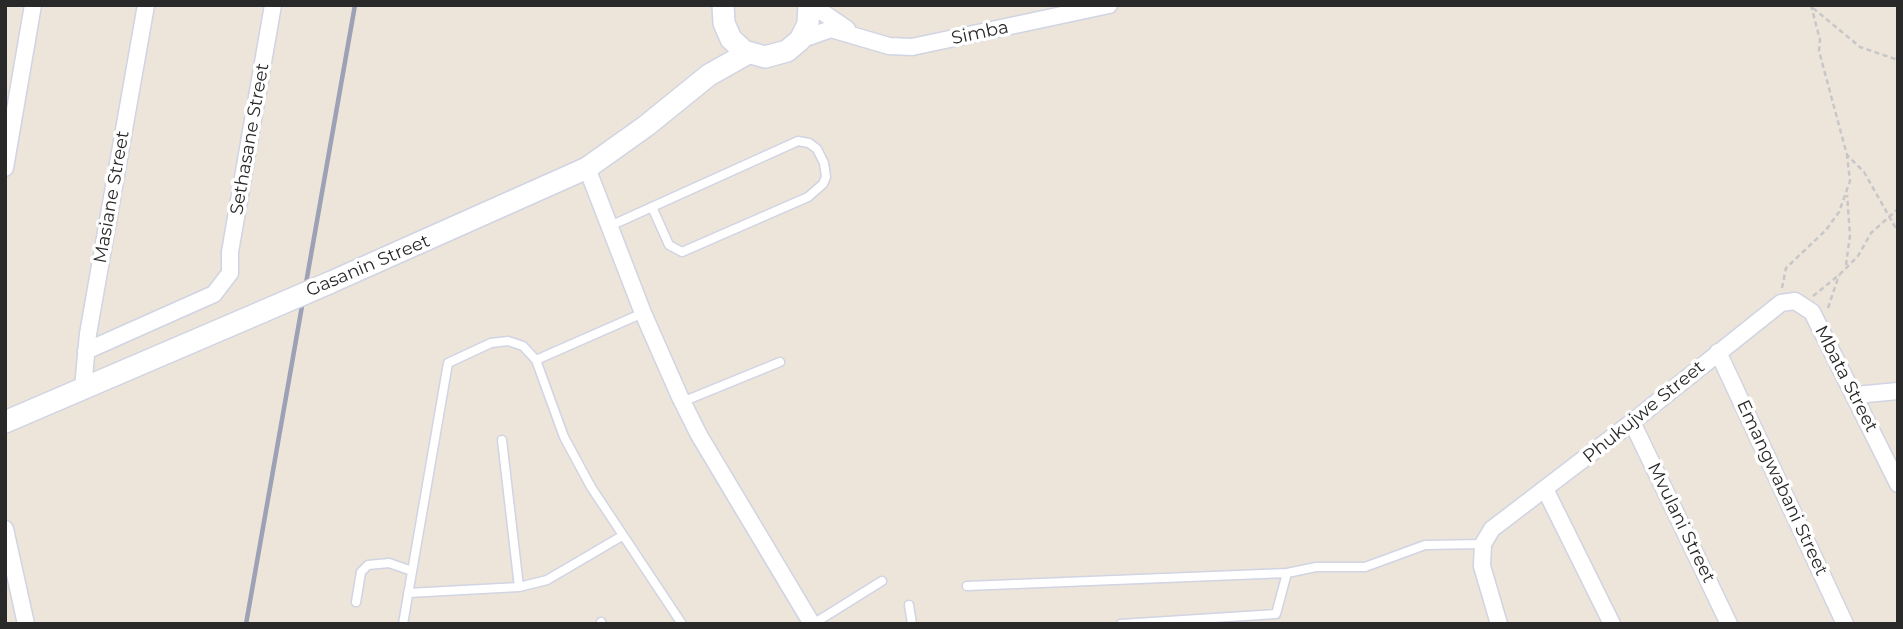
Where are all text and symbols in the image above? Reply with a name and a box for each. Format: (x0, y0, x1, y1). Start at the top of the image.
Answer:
street label: Simba (949, 16, 1011, 50)
street label: Sethasane Street (226, 61, 274, 217)
street label: Masiane Street (90, 129, 134, 265)
street label: Gasanin Street (303, 230, 433, 302)
street label: Mbata Street (1810, 322, 1882, 436)
street label: Phukujwe Street (1579, 356, 1709, 468)
street label: Emangwabani Street (1732, 397, 1832, 579)
street label: Mvulani Street (1643, 460, 1719, 586)

